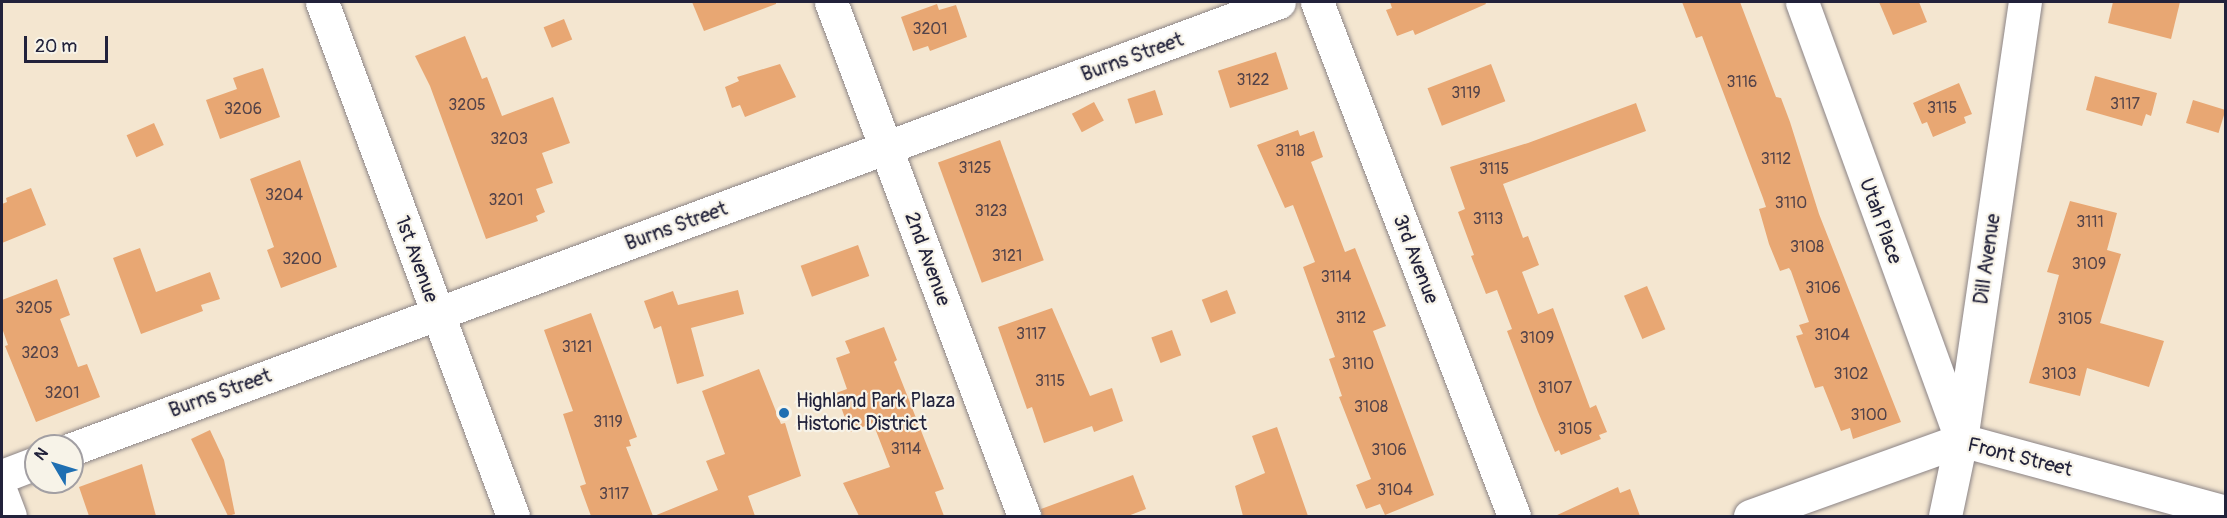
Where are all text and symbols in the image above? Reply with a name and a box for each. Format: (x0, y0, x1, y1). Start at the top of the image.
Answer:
house number: 3201 (912, 19, 948, 39)
scale bar (27, 24, 111, 62)
street label: Burns Street (1078, 27, 1186, 87)
text: 20 m (35, 35, 77, 58)
house number: 3122 (1236, 70, 1270, 90)
house number: 3116 (1727, 72, 1757, 92)
house number: 3119 (1451, 83, 1481, 103)
house number: 3117 (2110, 94, 2140, 114)
house number: 3205 (448, 95, 486, 115)
house number: 3115 (1927, 98, 1957, 118)
house number: 3206 (224, 99, 262, 119)
house number: 3203 (490, 129, 528, 149)
house number: 3118 (1275, 141, 1305, 161)
house number: 3112 (1761, 149, 1791, 169)
house number: 3125 (959, 158, 991, 178)
house number: 3115 (1479, 159, 1509, 179)
street label: Utah Place (1854, 175, 1908, 267)
house number: 3204 (265, 185, 303, 205)
house number: 3201 (488, 190, 524, 210)
house number: 3110 (1775, 193, 1807, 213)
street label: Burns Street (622, 196, 730, 256)
house number: 3123 (975, 201, 1007, 221)
street label: 2nd Avenue (900, 209, 956, 309)
house number: 3113 (1473, 209, 1503, 229)
street label: 3rd Avenue (1388, 211, 1444, 307)
street label: 1st Avenue (390, 212, 444, 306)
street label: Dill Avenue (1969, 212, 2005, 306)
house number: 3111 (2076, 212, 2104, 232)
house number: 3108 (1790, 237, 1824, 257)
house number: 3121 (992, 246, 1022, 266)
house number: 3200 (282, 249, 322, 269)
house number: 3109 (2072, 254, 2106, 274)
house number: 3114 (1321, 267, 1351, 287)
house number: 3106 (1805, 278, 1841, 298)
house number: 3205 (15, 298, 53, 318)
house number: 3112 (1336, 308, 1366, 328)
house number: 3105 (2058, 309, 2092, 329)
house number: 3117 (1016, 324, 1046, 344)
house number: 3104 (1814, 325, 1850, 345)
house number: 3109 (1520, 328, 1554, 348)
house number: 3121 (562, 337, 592, 357)
house number: 3203 (21, 343, 59, 363)
house number: 3110 (1342, 354, 1374, 374)
street label: Burns Street (166, 363, 274, 423)
house number: 3102 (1833, 364, 1869, 384)
house number: 3103 (2041, 364, 2077, 384)
house number: 3115 (1035, 371, 1065, 391)
house number: 3107 (1538, 378, 1572, 398)
house number: 3201 (44, 383, 80, 403)
place label: Highland Park Plaza Historic District (796, 389, 955, 436)
house number: 3108 (1354, 397, 1388, 417)
house number: 3100 (1850, 405, 1888, 425)
marker: Highland Park Plaza Historic District (777, 406, 791, 420)
house number: 3119 (593, 412, 623, 432)
house number: 3105 (1558, 419, 1592, 439)
street label: Front Street (1965, 432, 2075, 482)
north arrow (24, 434, 84, 494)
house number: 3114 (891, 439, 921, 459)
house number: 3106 (1371, 440, 1407, 460)
text: N (30, 444, 53, 465)
house number: 3104 (1377, 480, 1413, 500)
house number: 3117 (599, 484, 629, 504)

